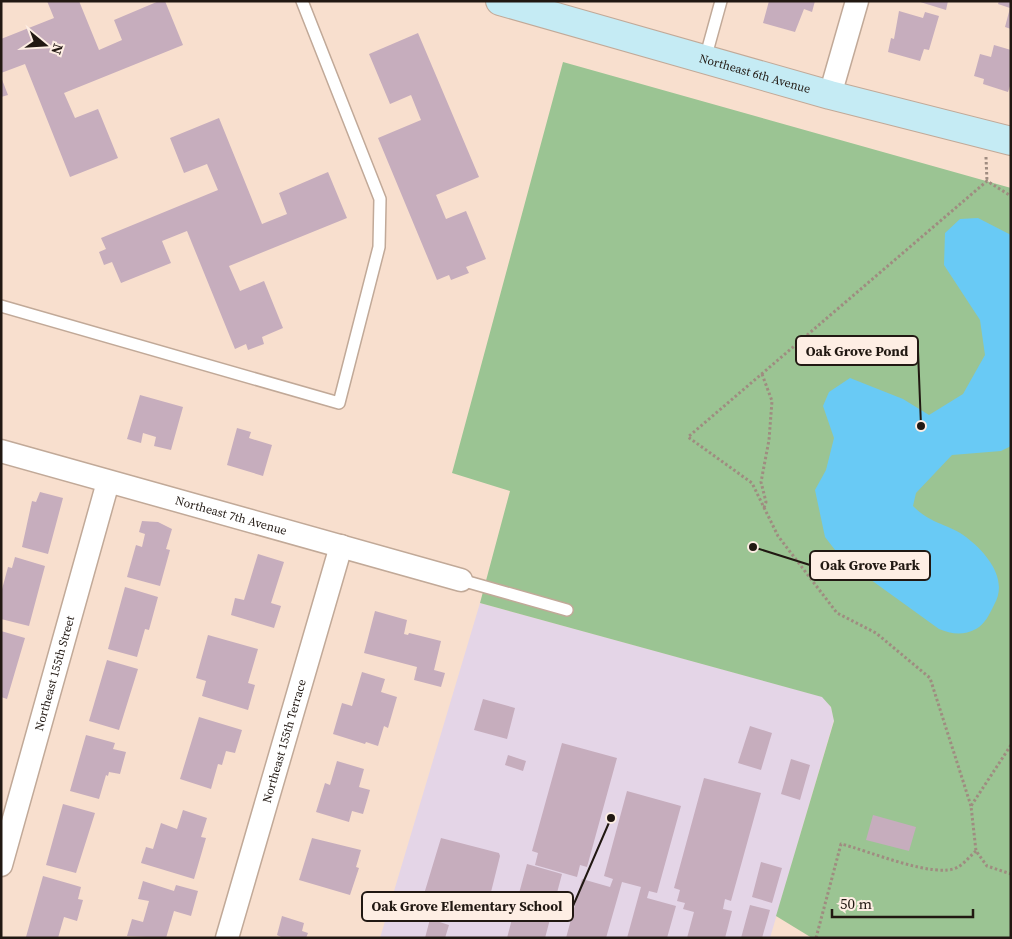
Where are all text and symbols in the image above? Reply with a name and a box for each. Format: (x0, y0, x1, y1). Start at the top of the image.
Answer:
north arrow (20, 20, 70, 70)
text: N (46, 41, 68, 57)
street label: Northeast 6th Avenue (697, 50, 812, 97)
callout: Oak Grove Pond (796, 336, 918, 365)
text: Oak Grove Pond (806, 341, 909, 361)
street label: Northeast 7th Avenue (174, 492, 289, 539)
callout: Oak Grove Park (810, 551, 930, 580)
text: Oak Grove Park (820, 555, 921, 575)
street label: Northeast 155th Street (31, 614, 78, 733)
street label: Northeast 155th Terrace (259, 677, 310, 805)
scale bar (832, 886, 973, 918)
callout: Oak Grove Elementary School (362, 892, 573, 921)
text: 50 m (840, 893, 872, 914)
text: Oak Grove Elementary School (371, 896, 563, 916)

